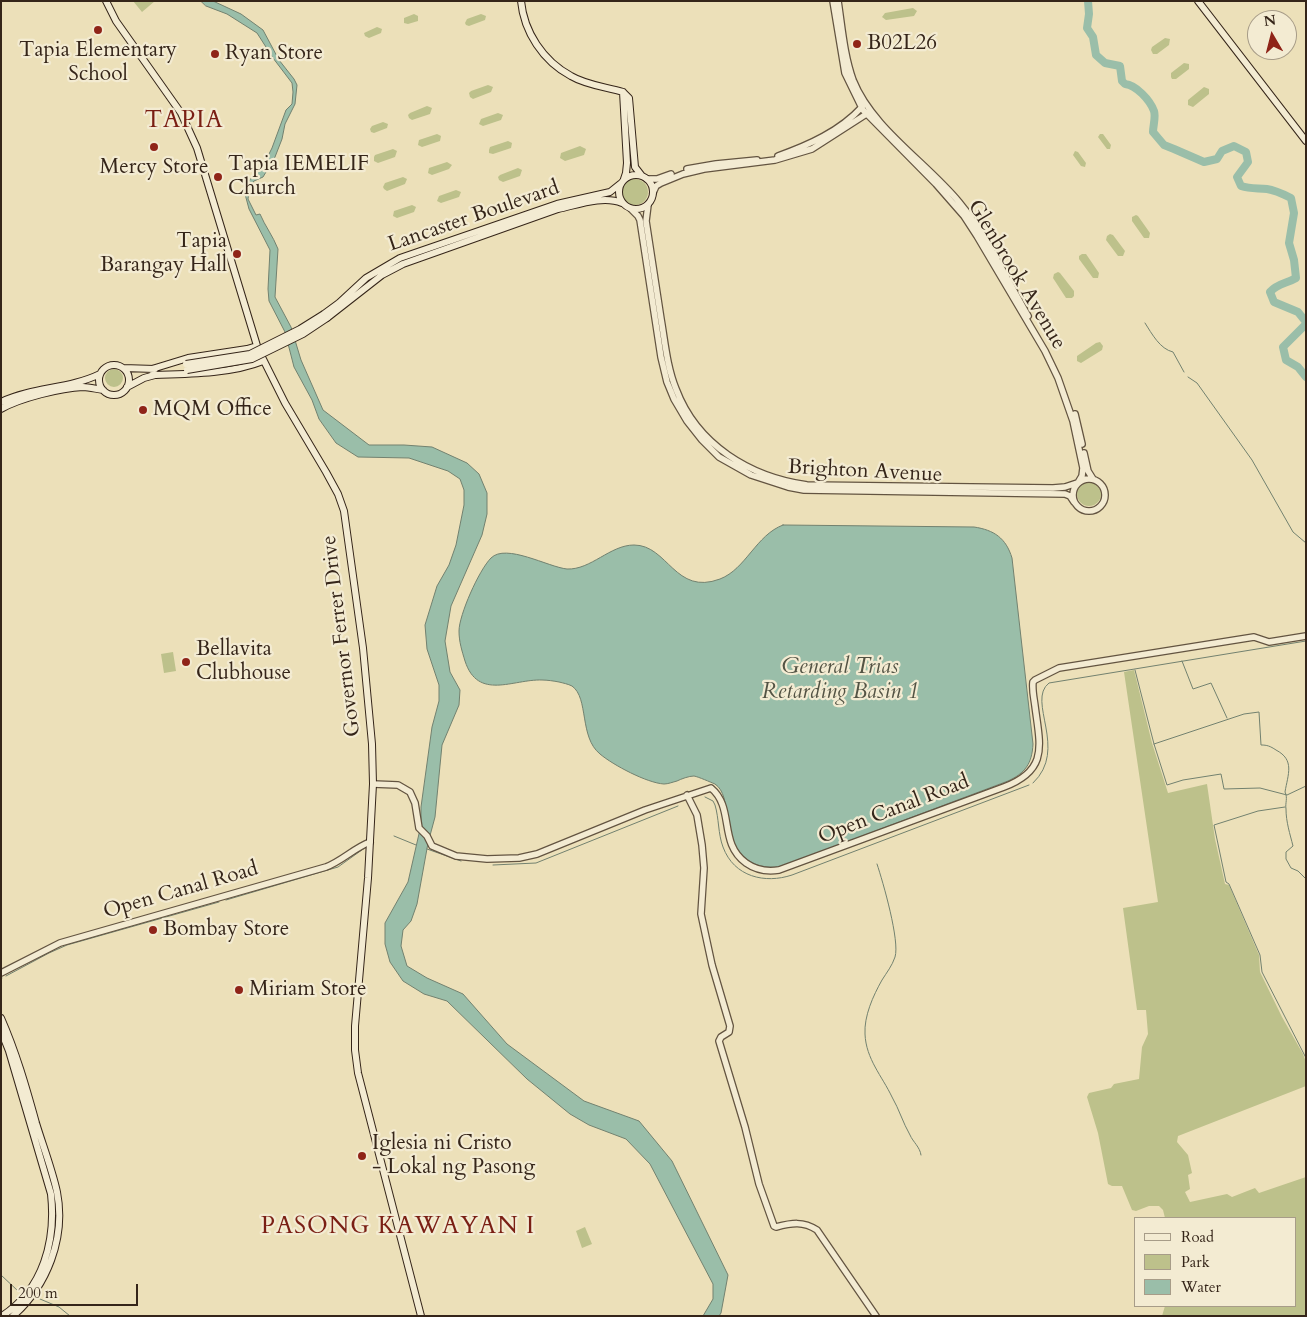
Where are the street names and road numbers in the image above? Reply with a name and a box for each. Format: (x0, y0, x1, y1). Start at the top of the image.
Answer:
street label: Lancaster Boulevard (385, 176, 563, 258)
street label: Glenbrook Avenue (961, 196, 1071, 354)
street label: Brighton Avenue (787, 455, 943, 489)
street label: Governor Ferrer Drive (317, 534, 367, 738)
street label: Open Canal Road (815, 770, 973, 850)
street label: Open Canal Road (101, 857, 261, 925)

